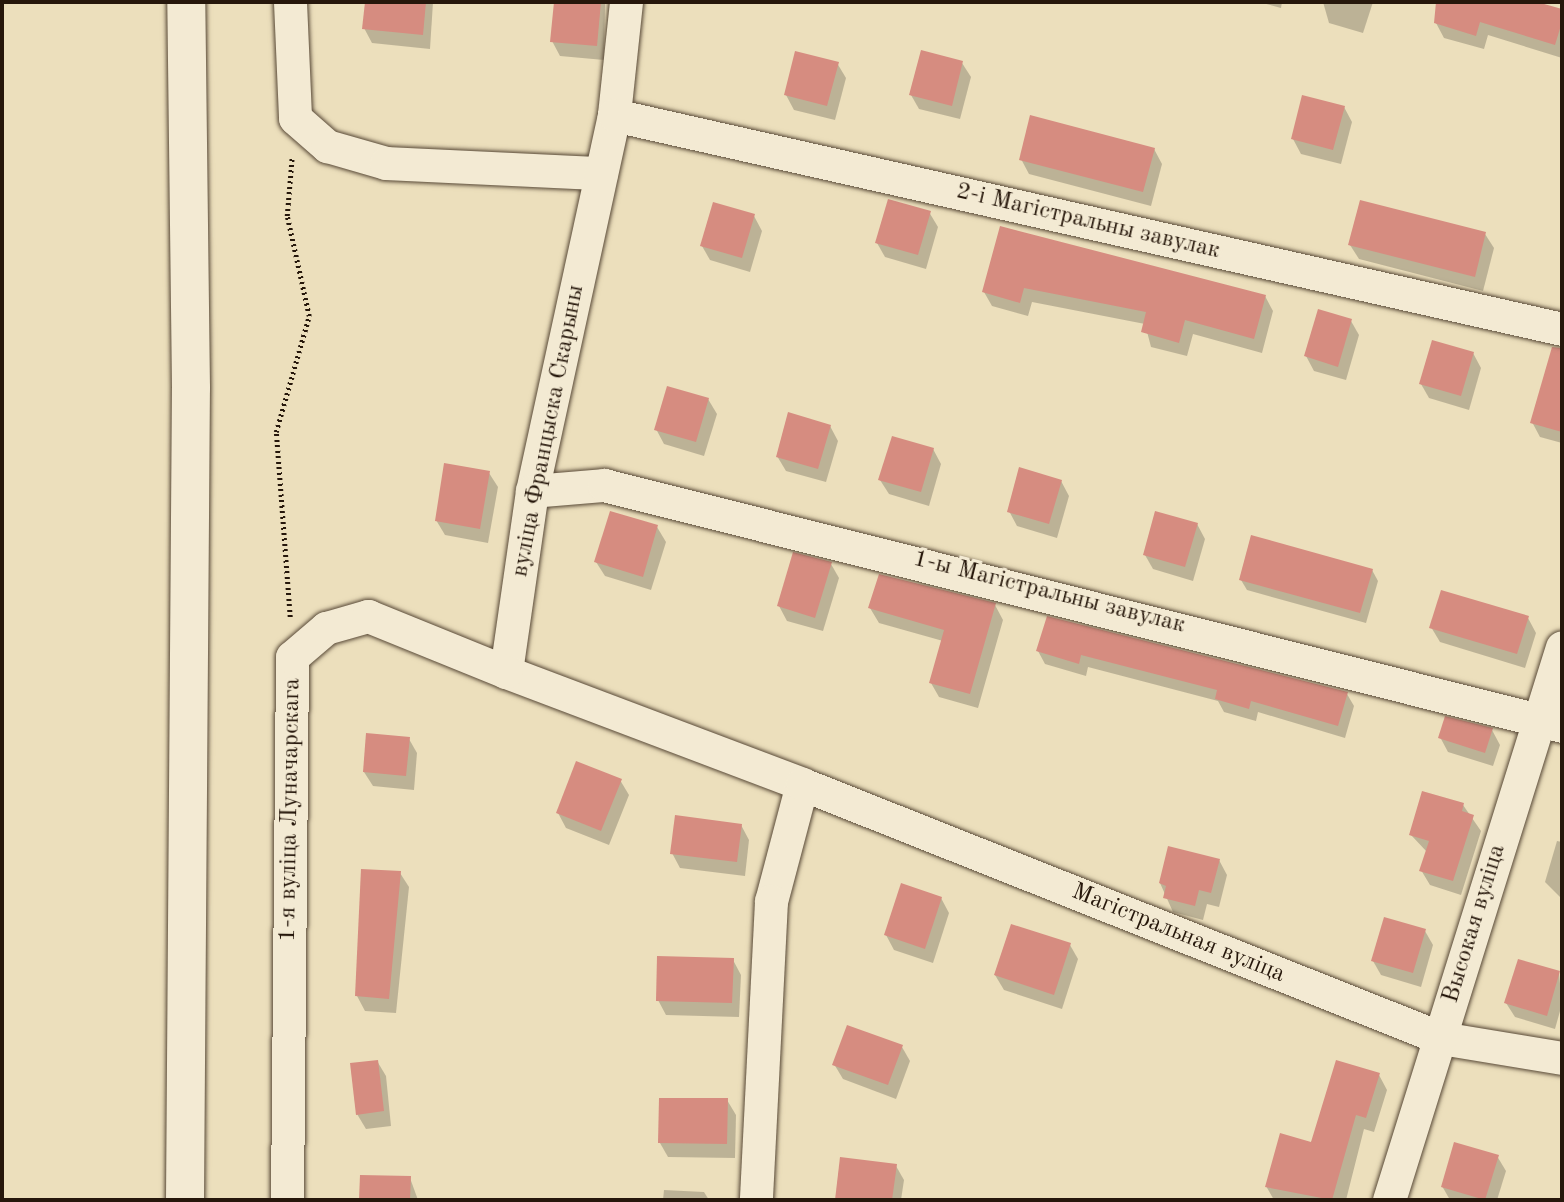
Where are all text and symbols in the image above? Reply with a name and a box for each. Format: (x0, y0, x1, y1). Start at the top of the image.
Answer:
street label: 2-і Магістральны завулак (953, 178, 1223, 266)
street label: вуліца Францыска Скарыны (507, 283, 591, 579)
street label: 1-ы Магістральны завулак (910, 545, 1188, 641)
street label: 1-я вуліца Луначарскага (274, 678, 308, 942)
street label: Высокая вуліца (1437, 841, 1513, 1007)
street label: Магістральная вуліца (1067, 878, 1289, 990)

